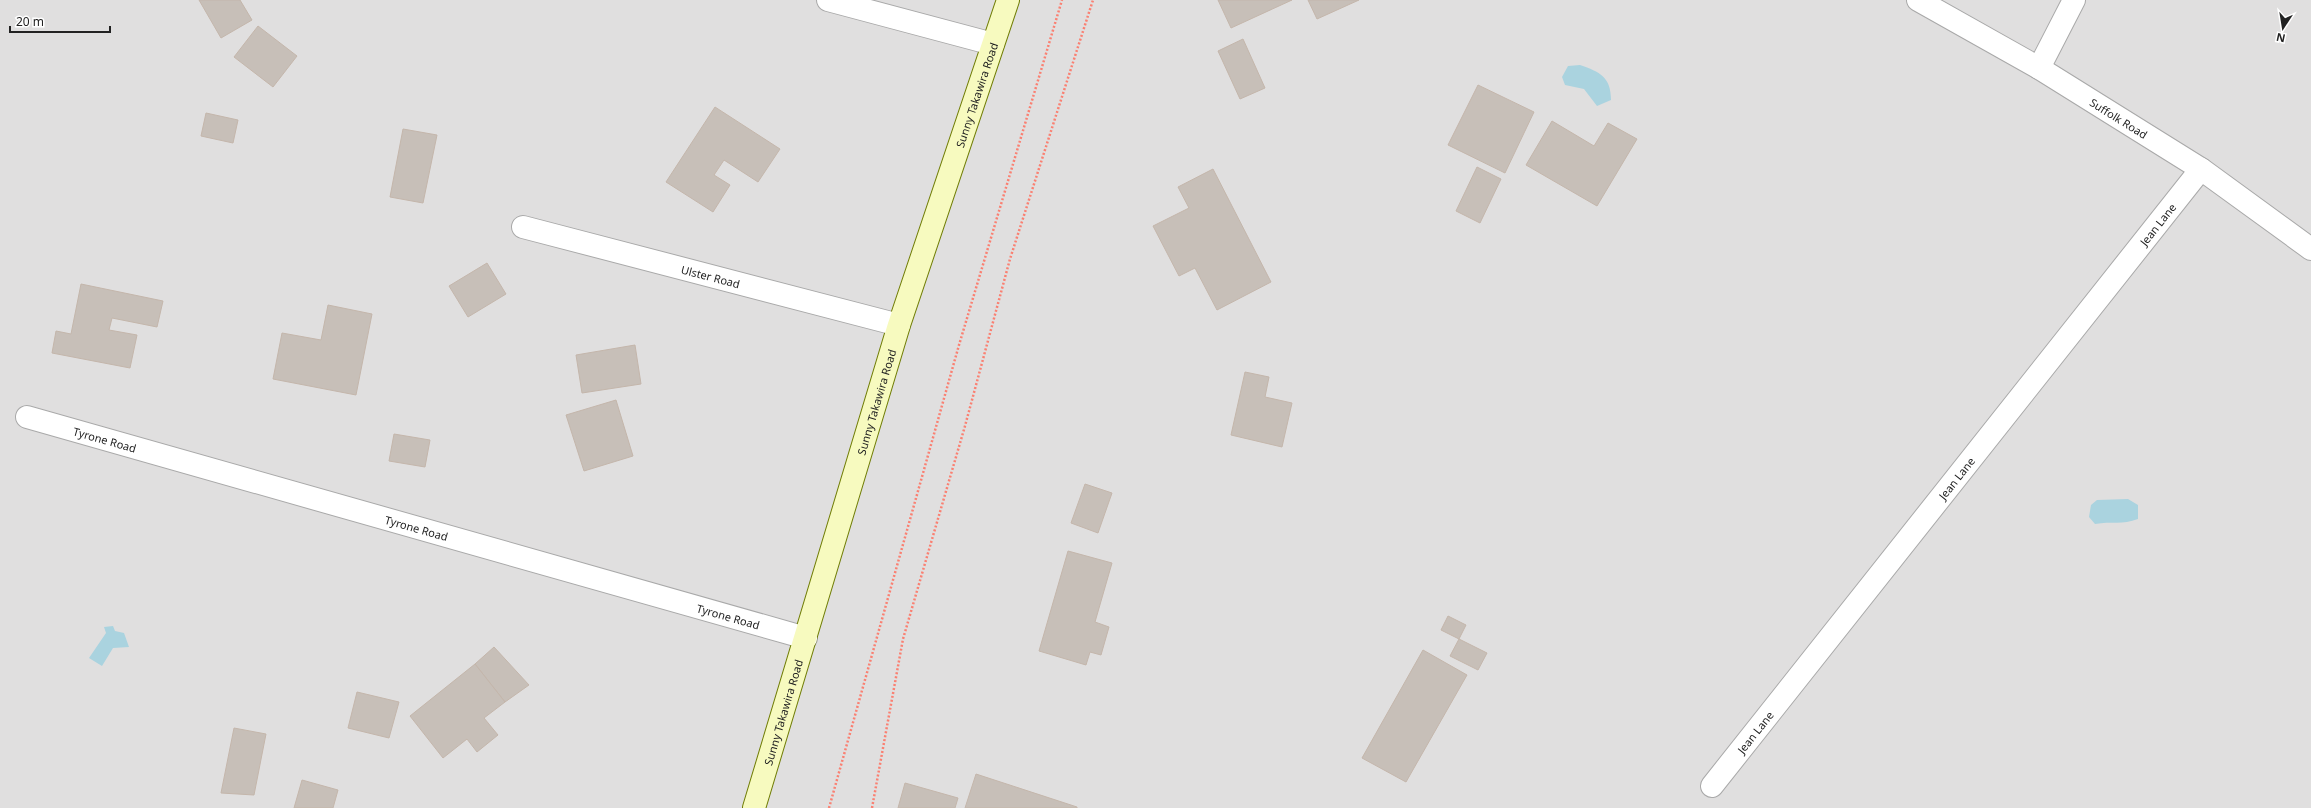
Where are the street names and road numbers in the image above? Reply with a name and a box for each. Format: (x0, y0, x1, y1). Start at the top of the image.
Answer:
street label: Sunny Takawira Road (952, 40, 1001, 149)
street label: Suffolk Road (2087, 94, 2151, 141)
street label: Jean Lane (2135, 200, 2179, 249)
street label: Ulster Road (680, 261, 742, 291)
street label: Sunny Takawira Road (853, 347, 899, 457)
street label: Tyrone Road (72, 423, 138, 455)
street label: Jean Lane (1934, 454, 1978, 503)
street label: Tyrone Road (383, 511, 450, 544)
street label: Tyrone Road (695, 600, 762, 632)
street label: Sunny Takawira Road (760, 658, 806, 767)
street label: Jean Lane (1733, 708, 1776, 757)

